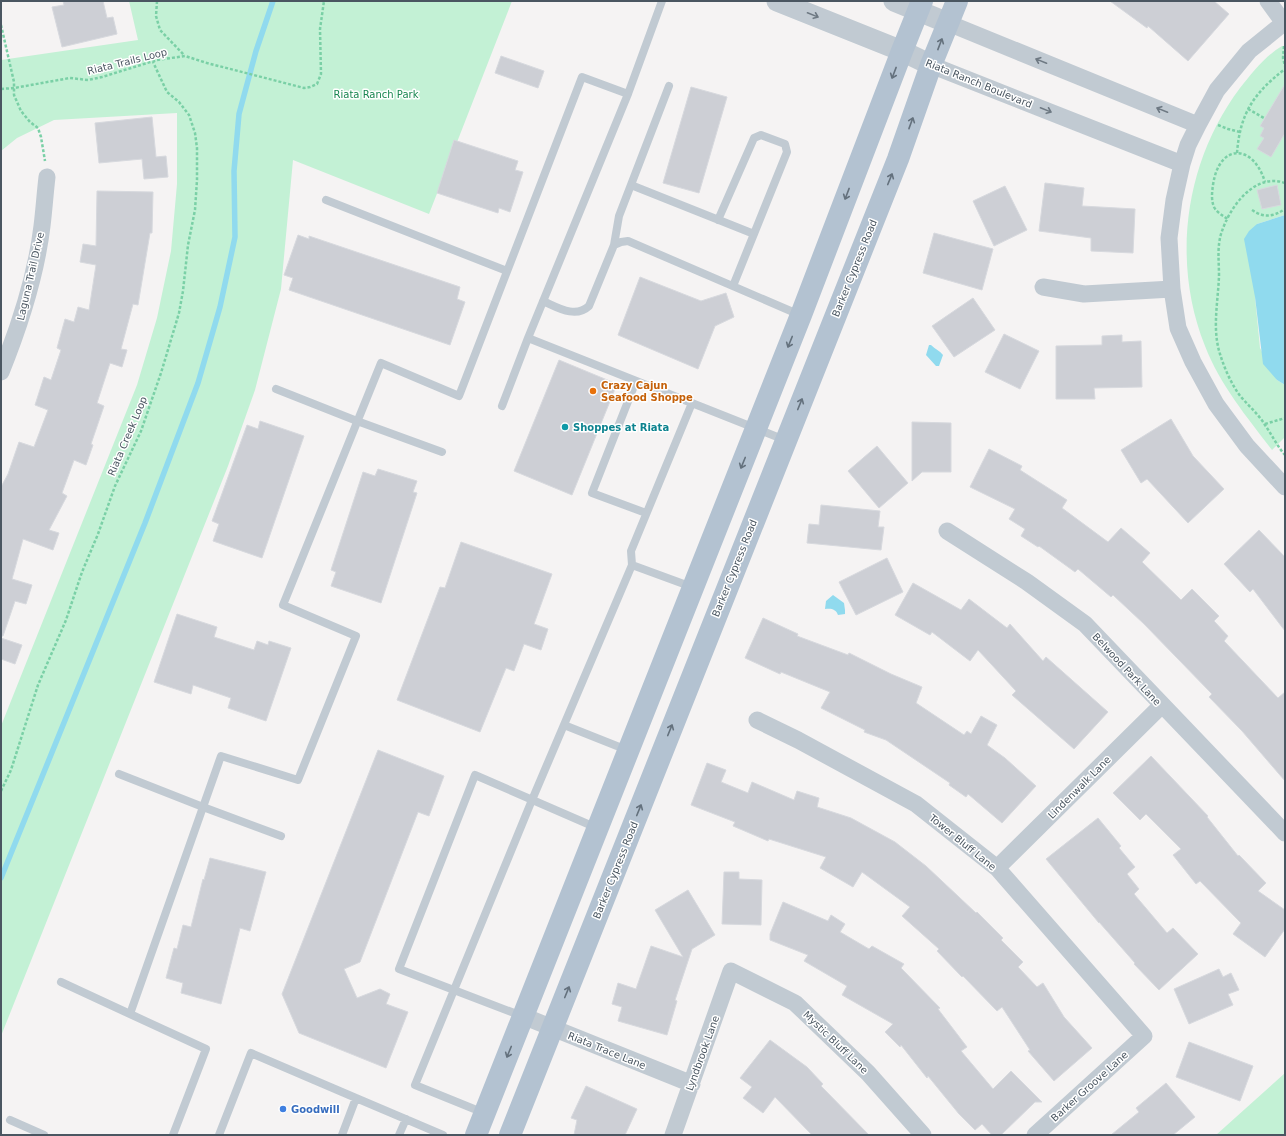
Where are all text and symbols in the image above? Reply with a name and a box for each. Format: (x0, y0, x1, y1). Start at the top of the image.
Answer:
one-way arrow (807, 12, 819, 20)
one-way arrow (936, 38, 944, 50)
street label: Riata Trails Loop (86, 46, 168, 77)
one-way arrow (1036, 56, 1048, 64)
street label: Riata Ranch Boulevard (924, 57, 1034, 110)
one-way arrow (889, 66, 897, 78)
park label: Riata Ranch Park (334, 89, 419, 100)
one-way arrow (1156, 105, 1168, 113)
one-way arrow (1039, 107, 1051, 114)
one-way arrow (907, 117, 915, 129)
one-way arrow (887, 173, 894, 185)
one-way arrow (843, 188, 851, 200)
street label: Barker Cypress Road (830, 218, 879, 318)
street label: Laguna Trail Drive (15, 231, 46, 321)
one-way arrow (786, 335, 794, 347)
place label: Crazy Cajun Seafood Shoppe (601, 380, 693, 403)
marker: Crazy Cajun Seafood Shoppe (588, 386, 598, 396)
street label: Riata Creek Loop (106, 395, 149, 478)
one-way arrow (797, 398, 804, 410)
marker: Shoppes at Riata (560, 422, 570, 432)
place label: Shoppes at Riata (573, 422, 669, 433)
one-way arrow (738, 456, 746, 468)
street label: Barker Cypress Road (710, 518, 759, 618)
street label: Belwood Park Lane (1090, 631, 1163, 708)
one-way arrow (667, 724, 675, 736)
street label: Lindenwalk Lane (1046, 754, 1113, 821)
one-way arrow (635, 805, 643, 817)
street label: Tower Bluff Lane (926, 812, 998, 873)
street label: Barker Cypress Road (591, 820, 640, 920)
one-way arrow (563, 986, 571, 998)
street label: Mystic Bluff Lane (801, 1009, 870, 1076)
street label: Lyndbrook Lane (684, 1014, 721, 1092)
street label: Riata Trace Lane (566, 1030, 647, 1071)
one-way arrow (504, 1046, 512, 1058)
street label: Barker Groove Lane (1049, 1049, 1130, 1124)
marker: Goodwill (278, 1104, 288, 1114)
place label: Goodwill (291, 1104, 340, 1115)

